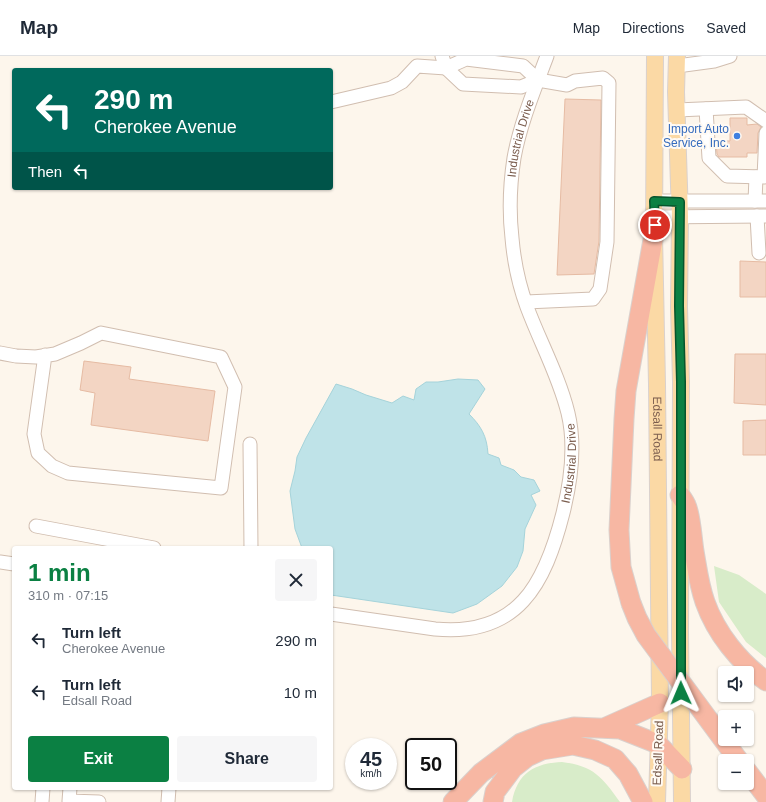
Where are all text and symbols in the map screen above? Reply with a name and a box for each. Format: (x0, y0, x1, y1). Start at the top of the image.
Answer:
text: Map (20, 17, 58, 38)
text: Map (573, 20, 600, 36)
text: Directions (622, 20, 684, 36)
text: Saved (706, 20, 746, 36)
icon: left (28, 84, 80, 136)
text: 290 m (94, 84, 173, 115)
street label: Industrial Drive (505, 97, 537, 178)
text: Cherokee Avenue (94, 117, 237, 137)
place label: Import Auto Service, Inc. (663, 122, 729, 150)
marker: Import Auto Service, Inc. (732, 131, 742, 141)
icon: left (70, 160, 92, 182)
text: Then (28, 163, 62, 180)
pin (638, 208, 672, 242)
icon: arrive (644, 214, 666, 236)
street label: Edsall Road (650, 396, 665, 461)
street label: Industrial Drive (559, 422, 579, 505)
text: 1 min (28, 559, 91, 586)
button: close (275, 559, 317, 601)
text: 310 m · 07:15 (28, 588, 108, 603)
text: Turn left (62, 624, 121, 641)
icon: left (28, 629, 50, 651)
text: 290 m (275, 632, 317, 649)
text: Cherokee Avenue (62, 641, 165, 656)
map controls (718, 666, 754, 790)
button: sound (718, 666, 754, 702)
position arrow (660, 672, 702, 714)
text: Turn left (62, 676, 121, 693)
icon: left (28, 681, 50, 703)
text: 10 m (284, 684, 317, 701)
text: Edsall Road (62, 693, 132, 708)
button: + (718, 710, 754, 746)
street label: Edsall Road (650, 720, 666, 786)
button: Exit (28, 736, 169, 782)
button: Share (177, 736, 317, 782)
speed limit sign: 50 (405, 738, 457, 790)
text: 45 (360, 748, 382, 770)
button: − (718, 754, 754, 790)
text: km/h (360, 768, 382, 779)

